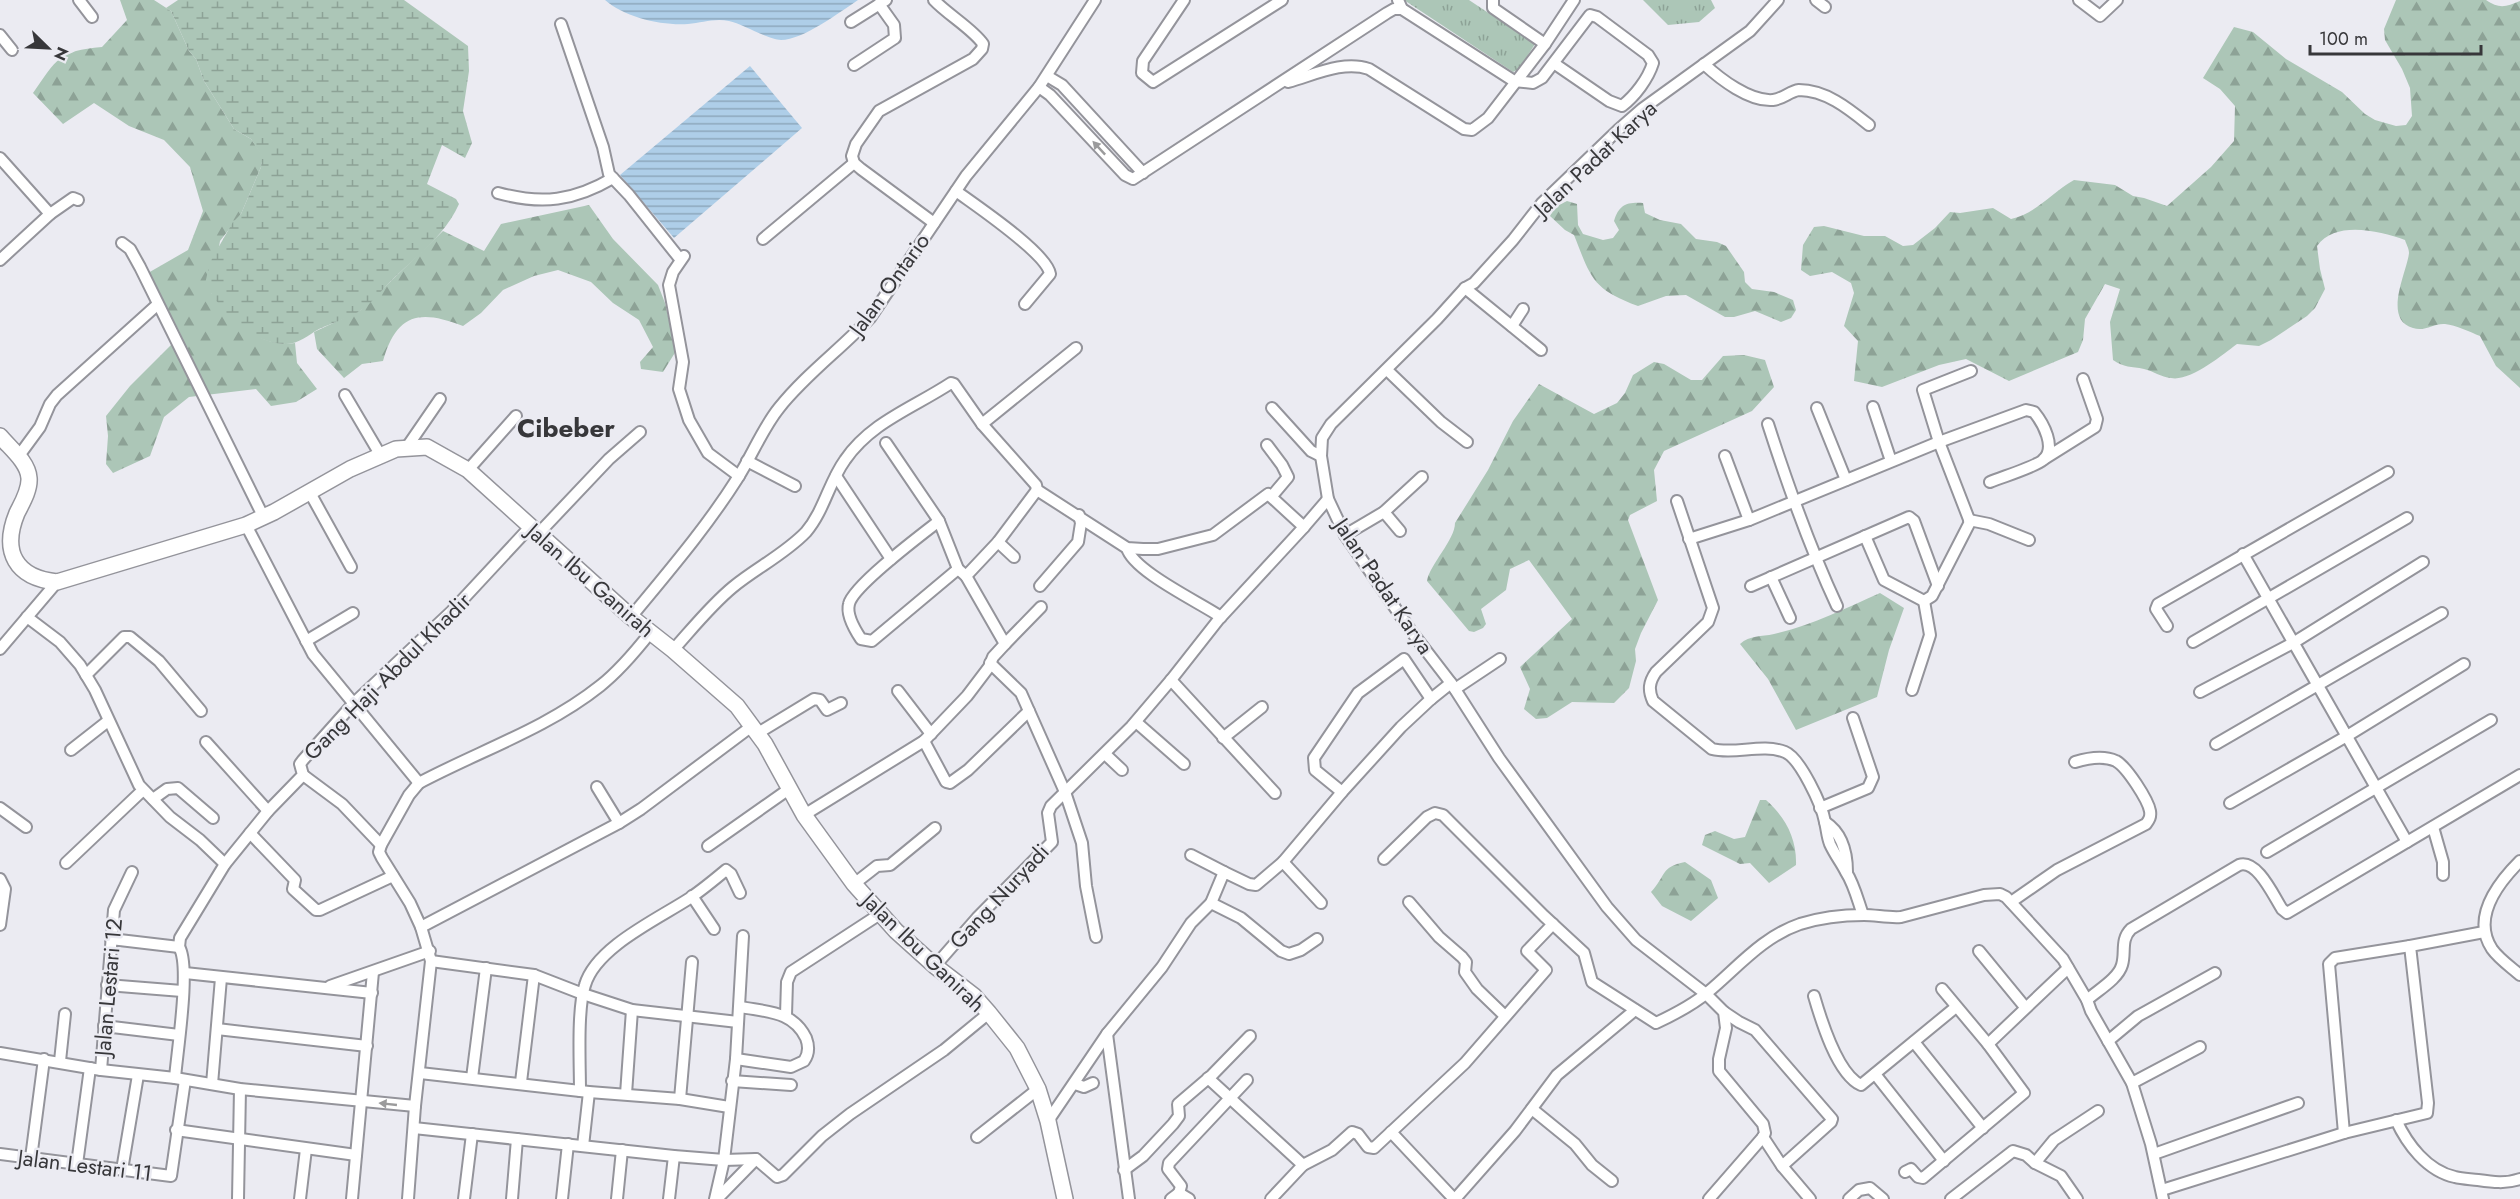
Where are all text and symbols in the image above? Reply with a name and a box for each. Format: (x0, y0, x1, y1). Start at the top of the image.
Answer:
north arrow (18, 18, 78, 78)
scale bar (2310, 18, 2481, 56)
text: 100 m (2319, 26, 2368, 52)
text: N (48, 43, 74, 64)
street label: Jalan Padat Karya (1524, 92, 1664, 226)
one-way arrow (1092, 140, 1106, 155)
street label: Jalan Ontario (839, 226, 937, 344)
district label: Cibeber (517, 409, 615, 447)
street label: Jalan Padat Karya (1325, 509, 1441, 660)
street label: Jalan Ibu Ganirah (518, 513, 662, 645)
street label: Gang Haji Abdul Khadir (296, 585, 478, 767)
street label: Gang Nuryadi (942, 836, 1056, 956)
street label: Jalan Ibu Ganirah (853, 883, 993, 1019)
street label: Jalan Lestari 12 (86, 917, 130, 1060)
one-way arrow (379, 1099, 398, 1108)
street label: Jalan Lestari 11 (13, 1141, 154, 1189)

